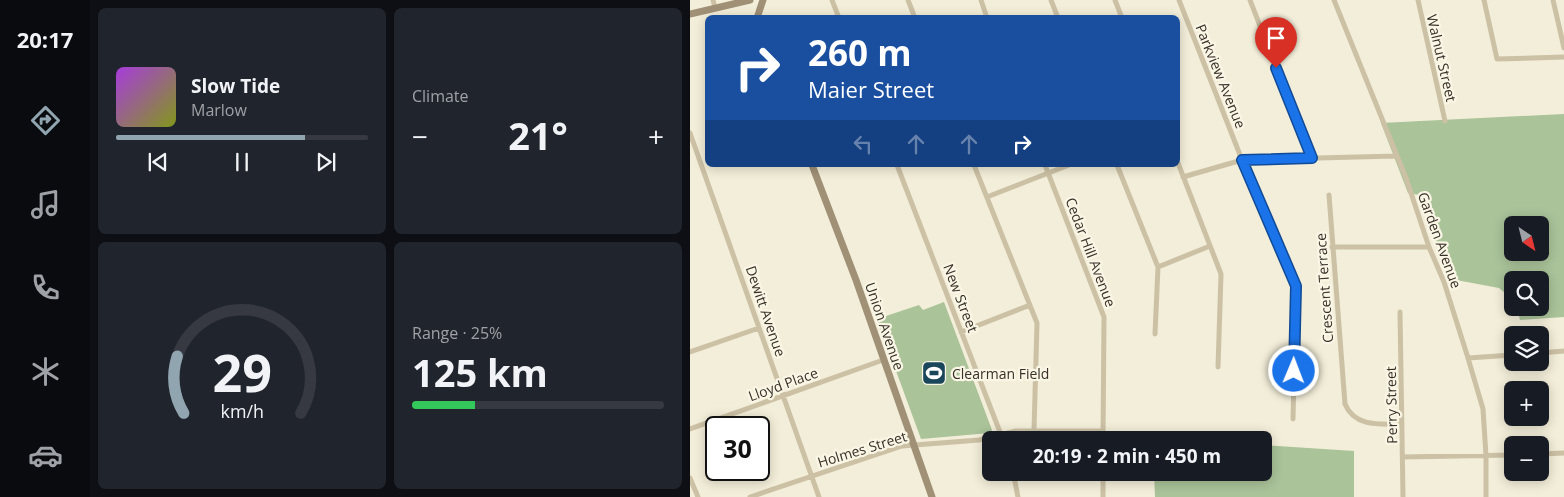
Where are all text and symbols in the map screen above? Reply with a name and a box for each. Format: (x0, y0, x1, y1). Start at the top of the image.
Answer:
street label: Walnut Street (1423, 12, 1461, 104)
pin (1255, 17, 1297, 68)
street label: Parkview Avenue (1191, 21, 1251, 131)
text: 20:17 (17, 24, 73, 54)
icon: arrive (1262, 24, 1290, 52)
text: 260 m (808, 29, 912, 76)
icon: right (725, 35, 790, 100)
text: Slow Tide (191, 73, 280, 99)
text: Maier Street (808, 74, 934, 104)
text: Climate (412, 85, 469, 107)
text: Marlow (191, 99, 247, 121)
icon: directions (28, 103, 63, 138)
text: 21° (508, 109, 568, 161)
text: − (412, 117, 428, 155)
text: + (648, 117, 664, 155)
icon: left (849, 130, 877, 158)
icon: ahead (902, 130, 930, 158)
icon: ahead (955, 130, 983, 158)
icon: right (1008, 130, 1036, 158)
icon: previous (144, 148, 172, 176)
icon: pause (228, 148, 256, 176)
icon: next (312, 148, 340, 176)
icon: music (28, 187, 63, 222)
street label: Garden Avenue (1414, 189, 1466, 291)
street label: Cedar Hill Avenue (1061, 195, 1121, 310)
north arrow (1504, 216, 1549, 261)
map controls (1504, 216, 1549, 481)
street label: Crescent Terrace (1311, 232, 1337, 344)
street label: New Street (939, 261, 983, 335)
street label: Dewitt Avenue (742, 263, 790, 359)
icon: phone (28, 270, 63, 305)
button: search (1504, 271, 1549, 316)
street label: Union Avenue (861, 280, 909, 373)
text: Range · 25% (412, 322, 502, 344)
button: layers (1504, 326, 1549, 371)
text: 29 (212, 336, 272, 407)
position arrow (1267, 344, 1319, 396)
text: 125 km (412, 346, 548, 398)
icon: climate (28, 354, 63, 389)
sports icon: Clearman Field (921, 360, 947, 386)
street label: Lloyd Place (746, 363, 821, 405)
place label: Clearman Field (952, 364, 1049, 383)
street label: Perry Street (1381, 366, 1401, 444)
button: + (1504, 381, 1549, 426)
text: km/h (220, 399, 264, 423)
speed limit sign: 30 (705, 416, 770, 481)
street label: Holmes Street (815, 426, 909, 472)
button: − (1504, 436, 1549, 481)
icon: car (28, 438, 63, 473)
text: 20:19 · 2 min · 450 m (1033, 443, 1221, 469)

